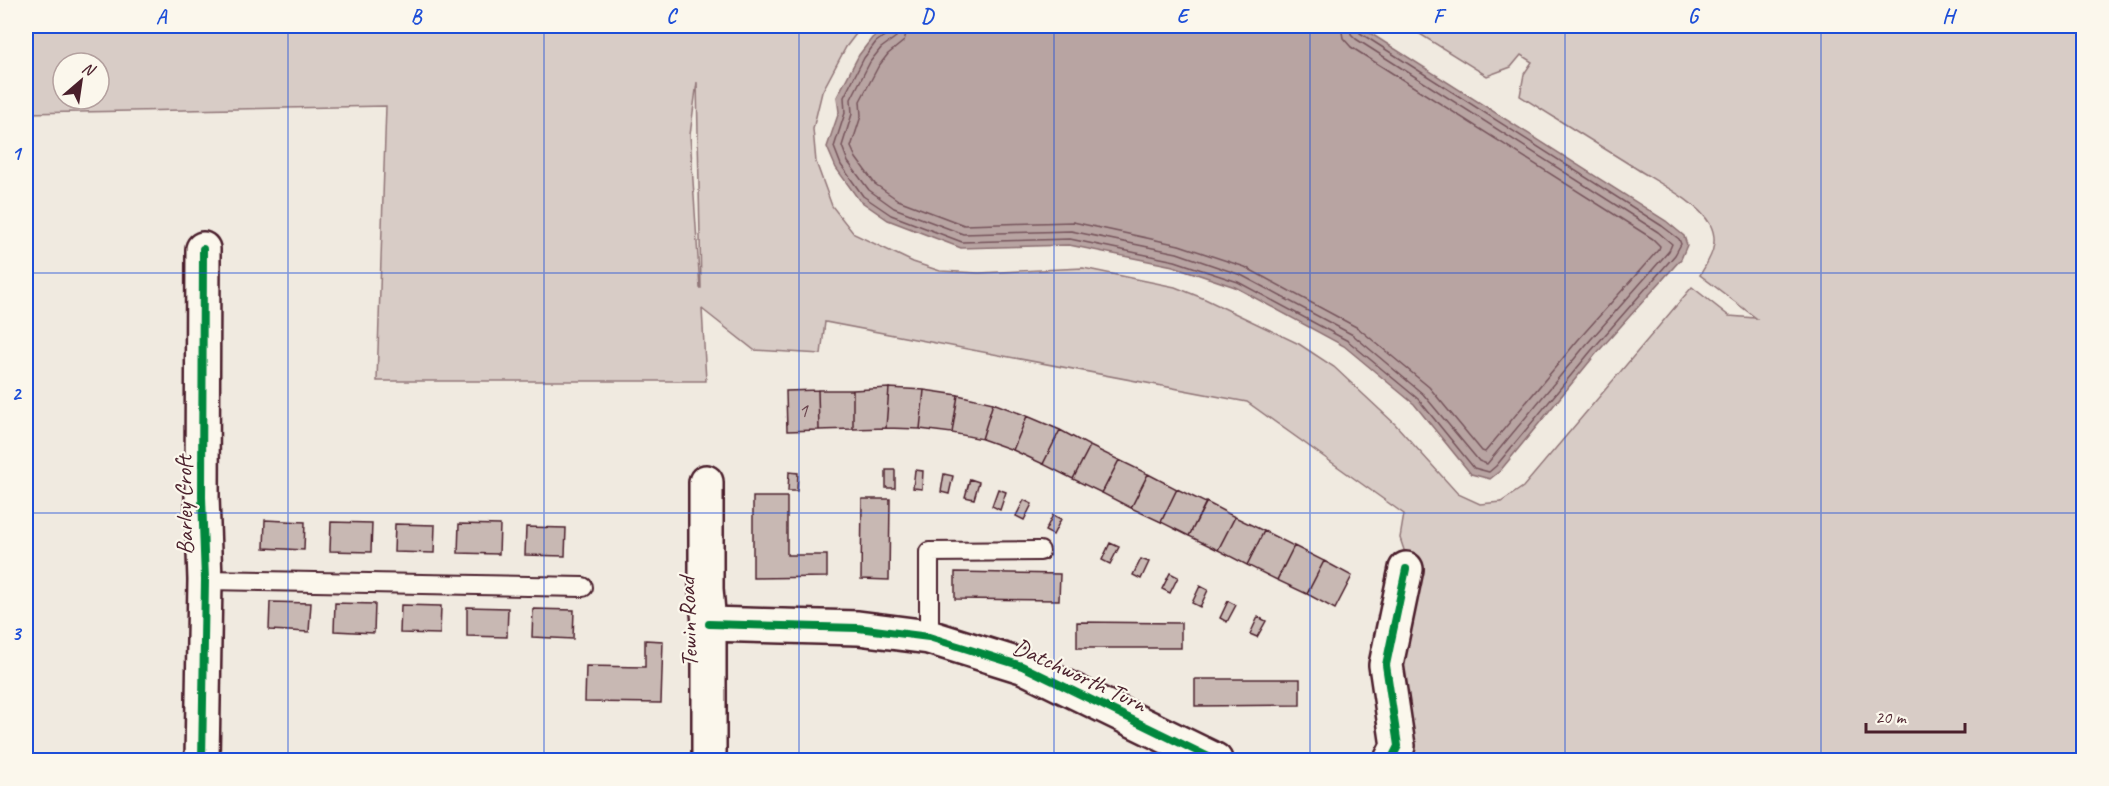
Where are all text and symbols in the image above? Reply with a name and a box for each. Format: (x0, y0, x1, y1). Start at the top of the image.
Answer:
text: A (156, 4, 168, 29)
text: B (411, 4, 423, 29)
text: C (666, 4, 678, 29)
text: D (921, 4, 935, 29)
text: E (1177, 4, 1191, 29)
text: F (1433, 4, 1447, 29)
text: G (1688, 4, 1701, 29)
text: H (1942, 4, 1957, 29)
north arrow (51, 51, 111, 111)
text: N (79, 58, 100, 81)
text: 1 (12, 141, 23, 166)
text: 2 (12, 381, 23, 406)
house number: 1 (798, 397, 809, 423)
street label: Barley Croft (168, 453, 200, 555)
street label: Tewin Road (671, 573, 705, 668)
text: 3 (12, 621, 23, 646)
street label: Datchworth Turn (1009, 631, 1152, 719)
scale bar (1866, 696, 1965, 734)
text: 20 m (1875, 706, 1908, 728)

